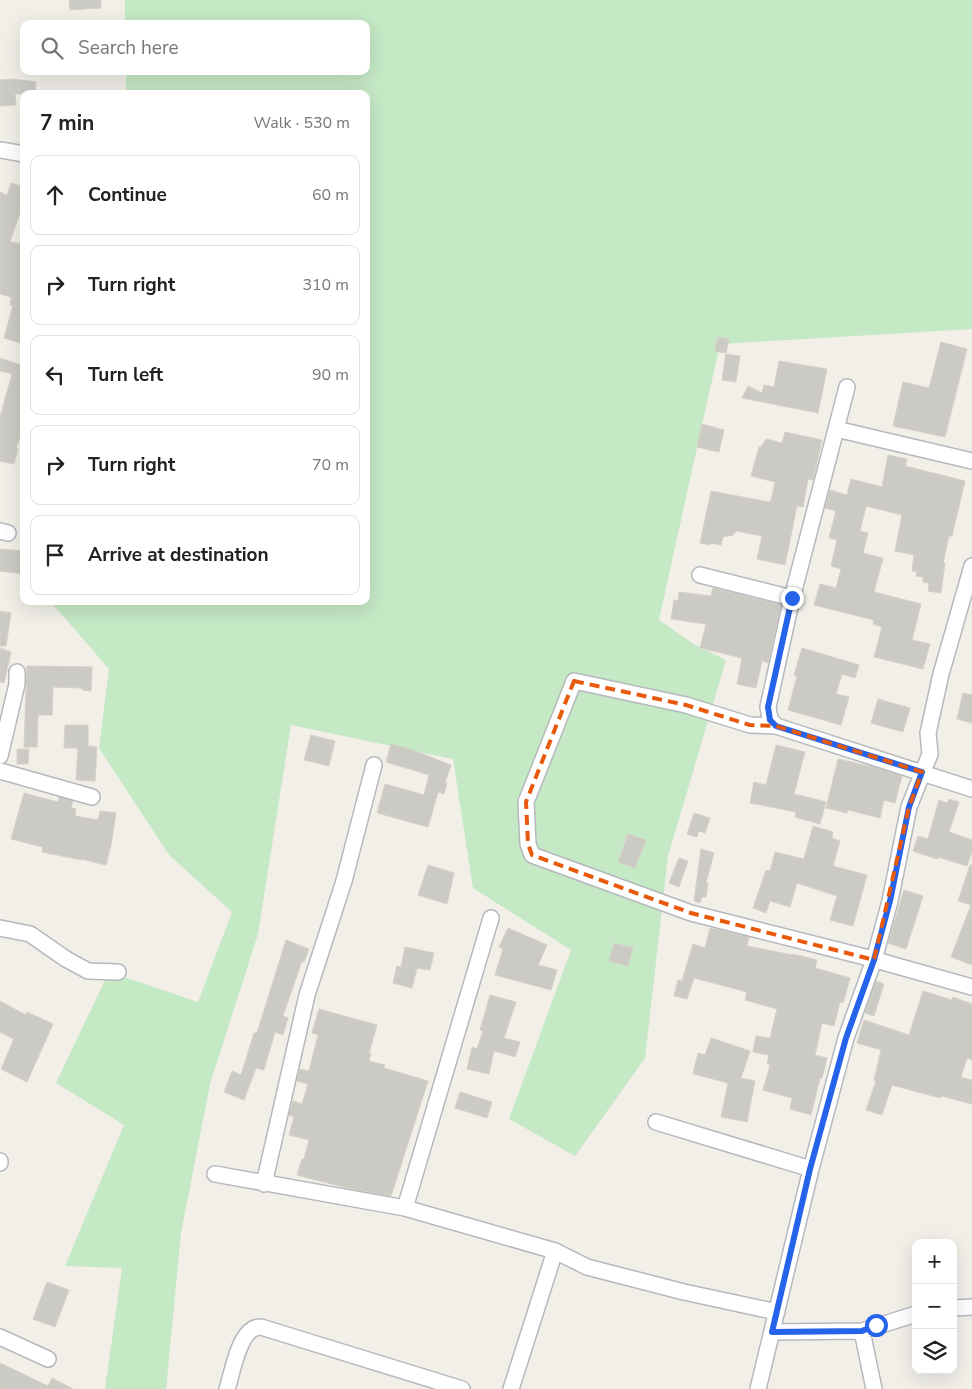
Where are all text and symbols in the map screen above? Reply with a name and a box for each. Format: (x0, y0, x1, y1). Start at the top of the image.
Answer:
search box (20, 20, 370, 75)
icon: search (38, 34, 66, 62)
text: Search here (78, 35, 179, 61)
text: 7 min (40, 109, 94, 137)
text: Walk · 530 m (254, 112, 350, 134)
icon: ahead (41, 181, 69, 209)
text: Continue (88, 182, 167, 208)
text: 60 m (312, 184, 349, 206)
icon: right (41, 271, 69, 299)
text: Turn right (88, 272, 175, 298)
text: 310 m (302, 274, 349, 296)
icon: left (41, 361, 69, 389)
text: Turn left (88, 362, 163, 388)
text: 90 m (312, 364, 349, 386)
icon: right (41, 451, 69, 479)
text: Turn right (88, 452, 175, 478)
text: 70 m (312, 454, 349, 476)
icon: arrive (41, 541, 69, 569)
text: Arrive at destination (88, 542, 269, 568)
route end (781, 587, 804, 610)
map controls (912, 1239, 957, 1374)
button: + (912, 1239, 957, 1284)
button: − (912, 1284, 957, 1329)
route start (865, 1314, 888, 1337)
button: layers (912, 1329, 957, 1374)

